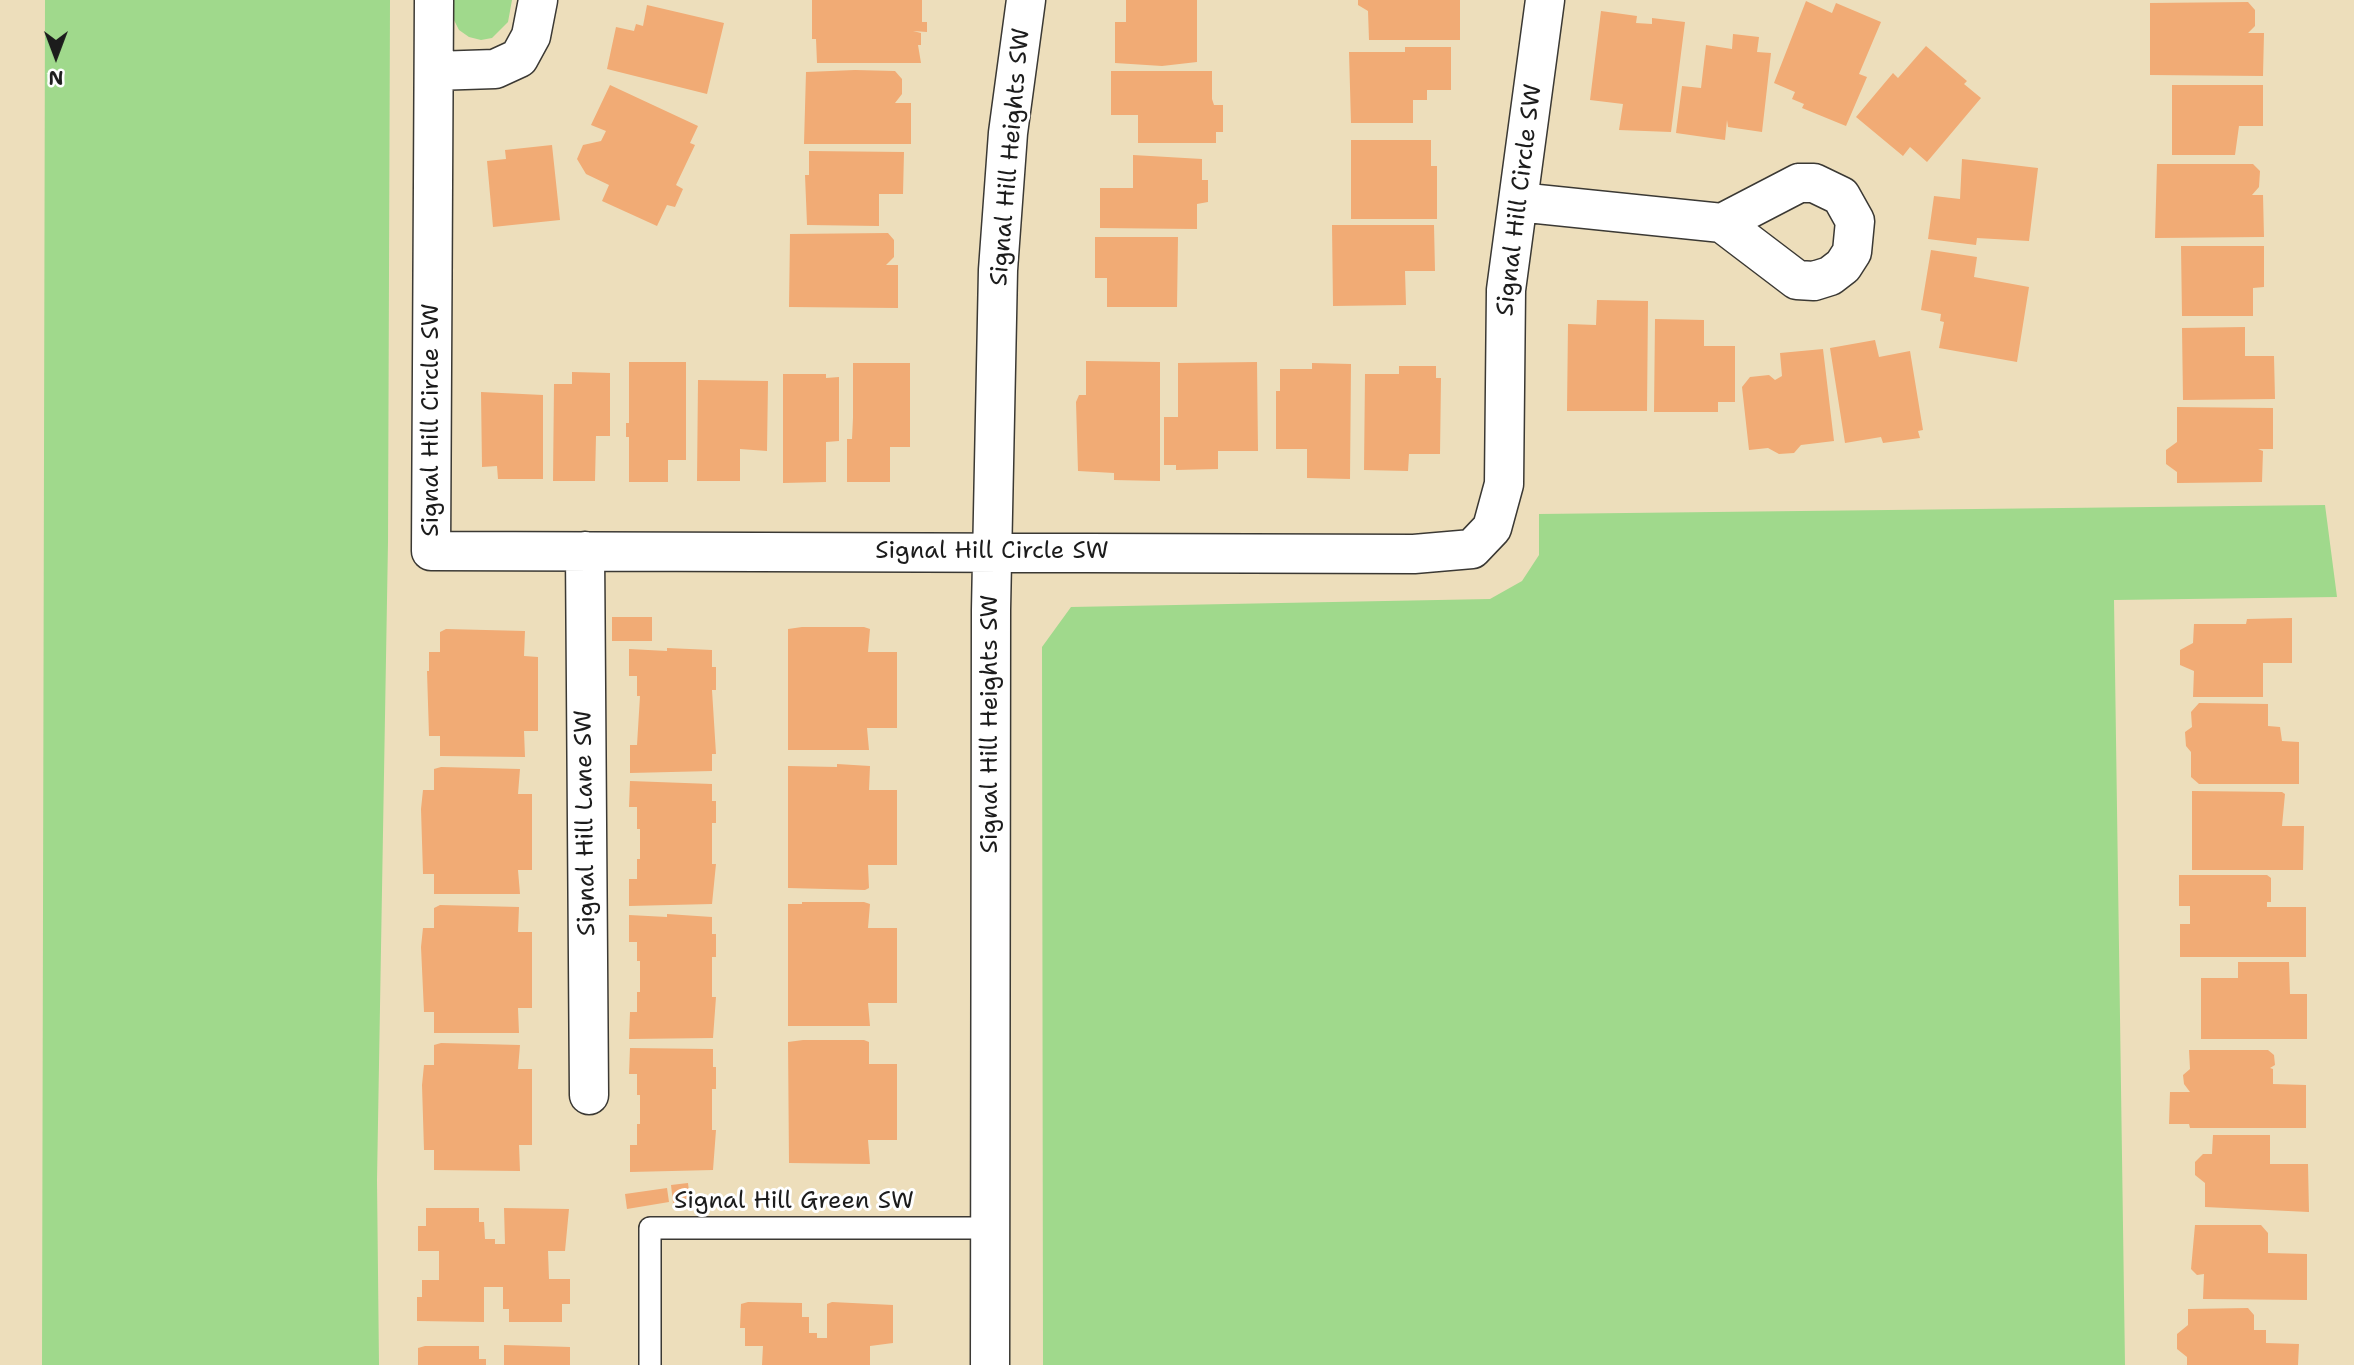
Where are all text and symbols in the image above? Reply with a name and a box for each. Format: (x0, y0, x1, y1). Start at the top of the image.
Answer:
north arrow (21, 21, 91, 91)
street label: Signal Hill Heights SW (985, 27, 1037, 287)
text: N (48, 65, 64, 90)
street label: Signal Hill Circle SW (1491, 82, 1549, 318)
street label: Signal Hill Circle SW (418, 303, 446, 537)
street label: Signal Hill Circle SW (875, 538, 1109, 566)
street label: Signal Hill Heights SW (977, 595, 1005, 853)
street label: Signal Hill Lane SW (570, 710, 602, 936)
street label: Signal Hill Green SW (674, 1188, 914, 1216)

